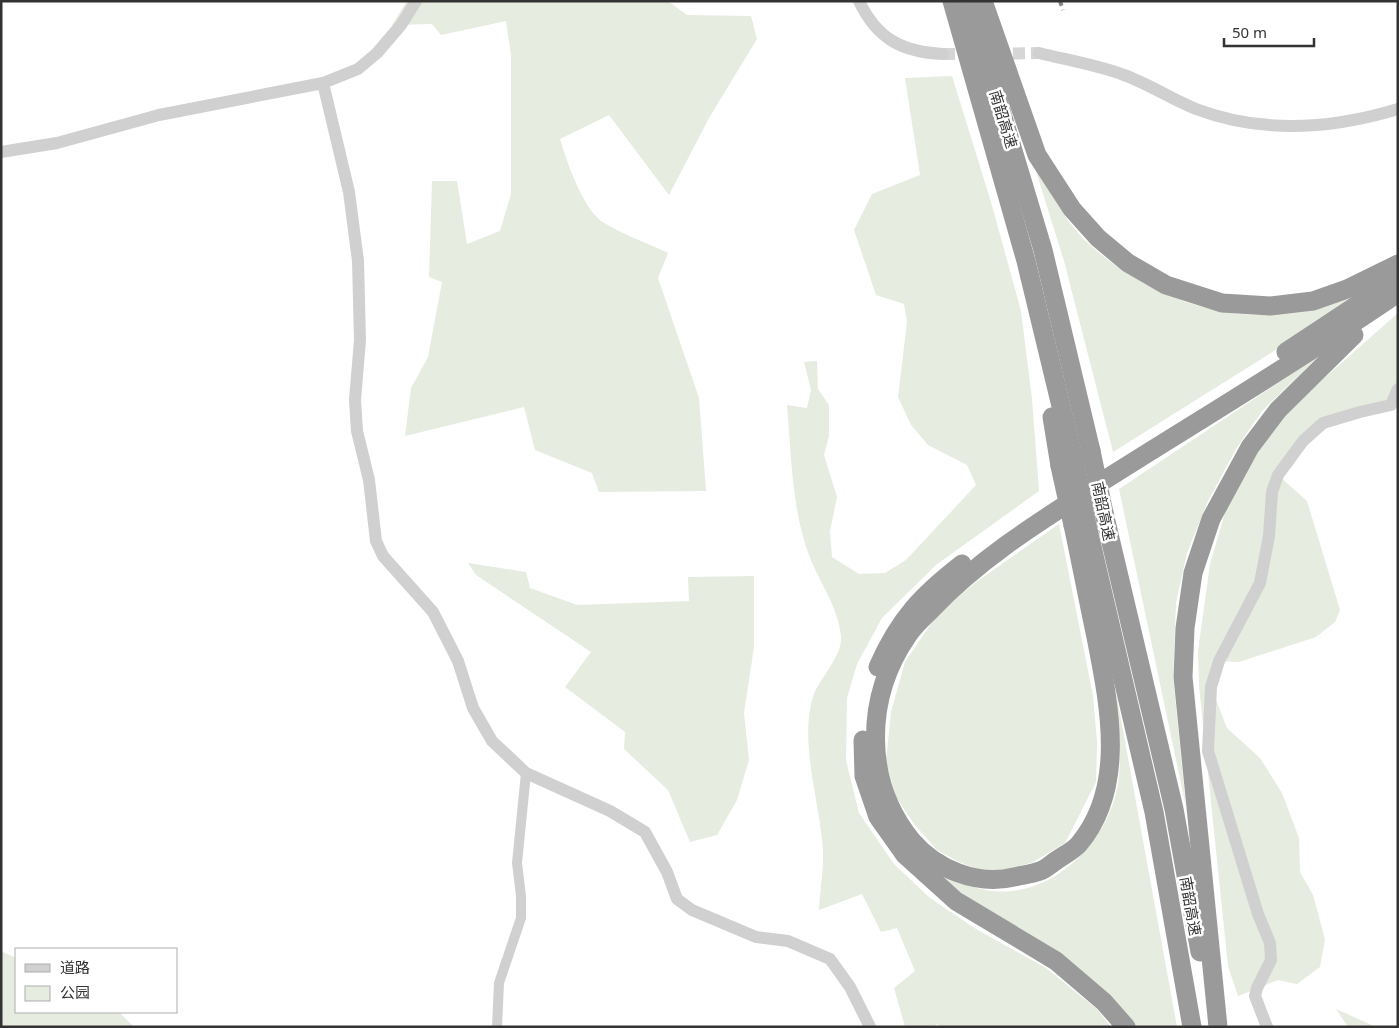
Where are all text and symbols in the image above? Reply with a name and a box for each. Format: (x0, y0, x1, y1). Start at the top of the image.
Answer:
scale bar (1224, 15, 1314, 47)
text: 50 m (1232, 22, 1267, 42)
street label: 南韶高速 (986, 87, 1022, 151)
street label: 南韶高速 (1088, 480, 1120, 542)
street label: 南韶高速 (1176, 875, 1206, 937)
legend (15, 948, 178, 1013)
text: 道路 (60, 957, 90, 977)
text: 公园 (60, 982, 90, 1002)

